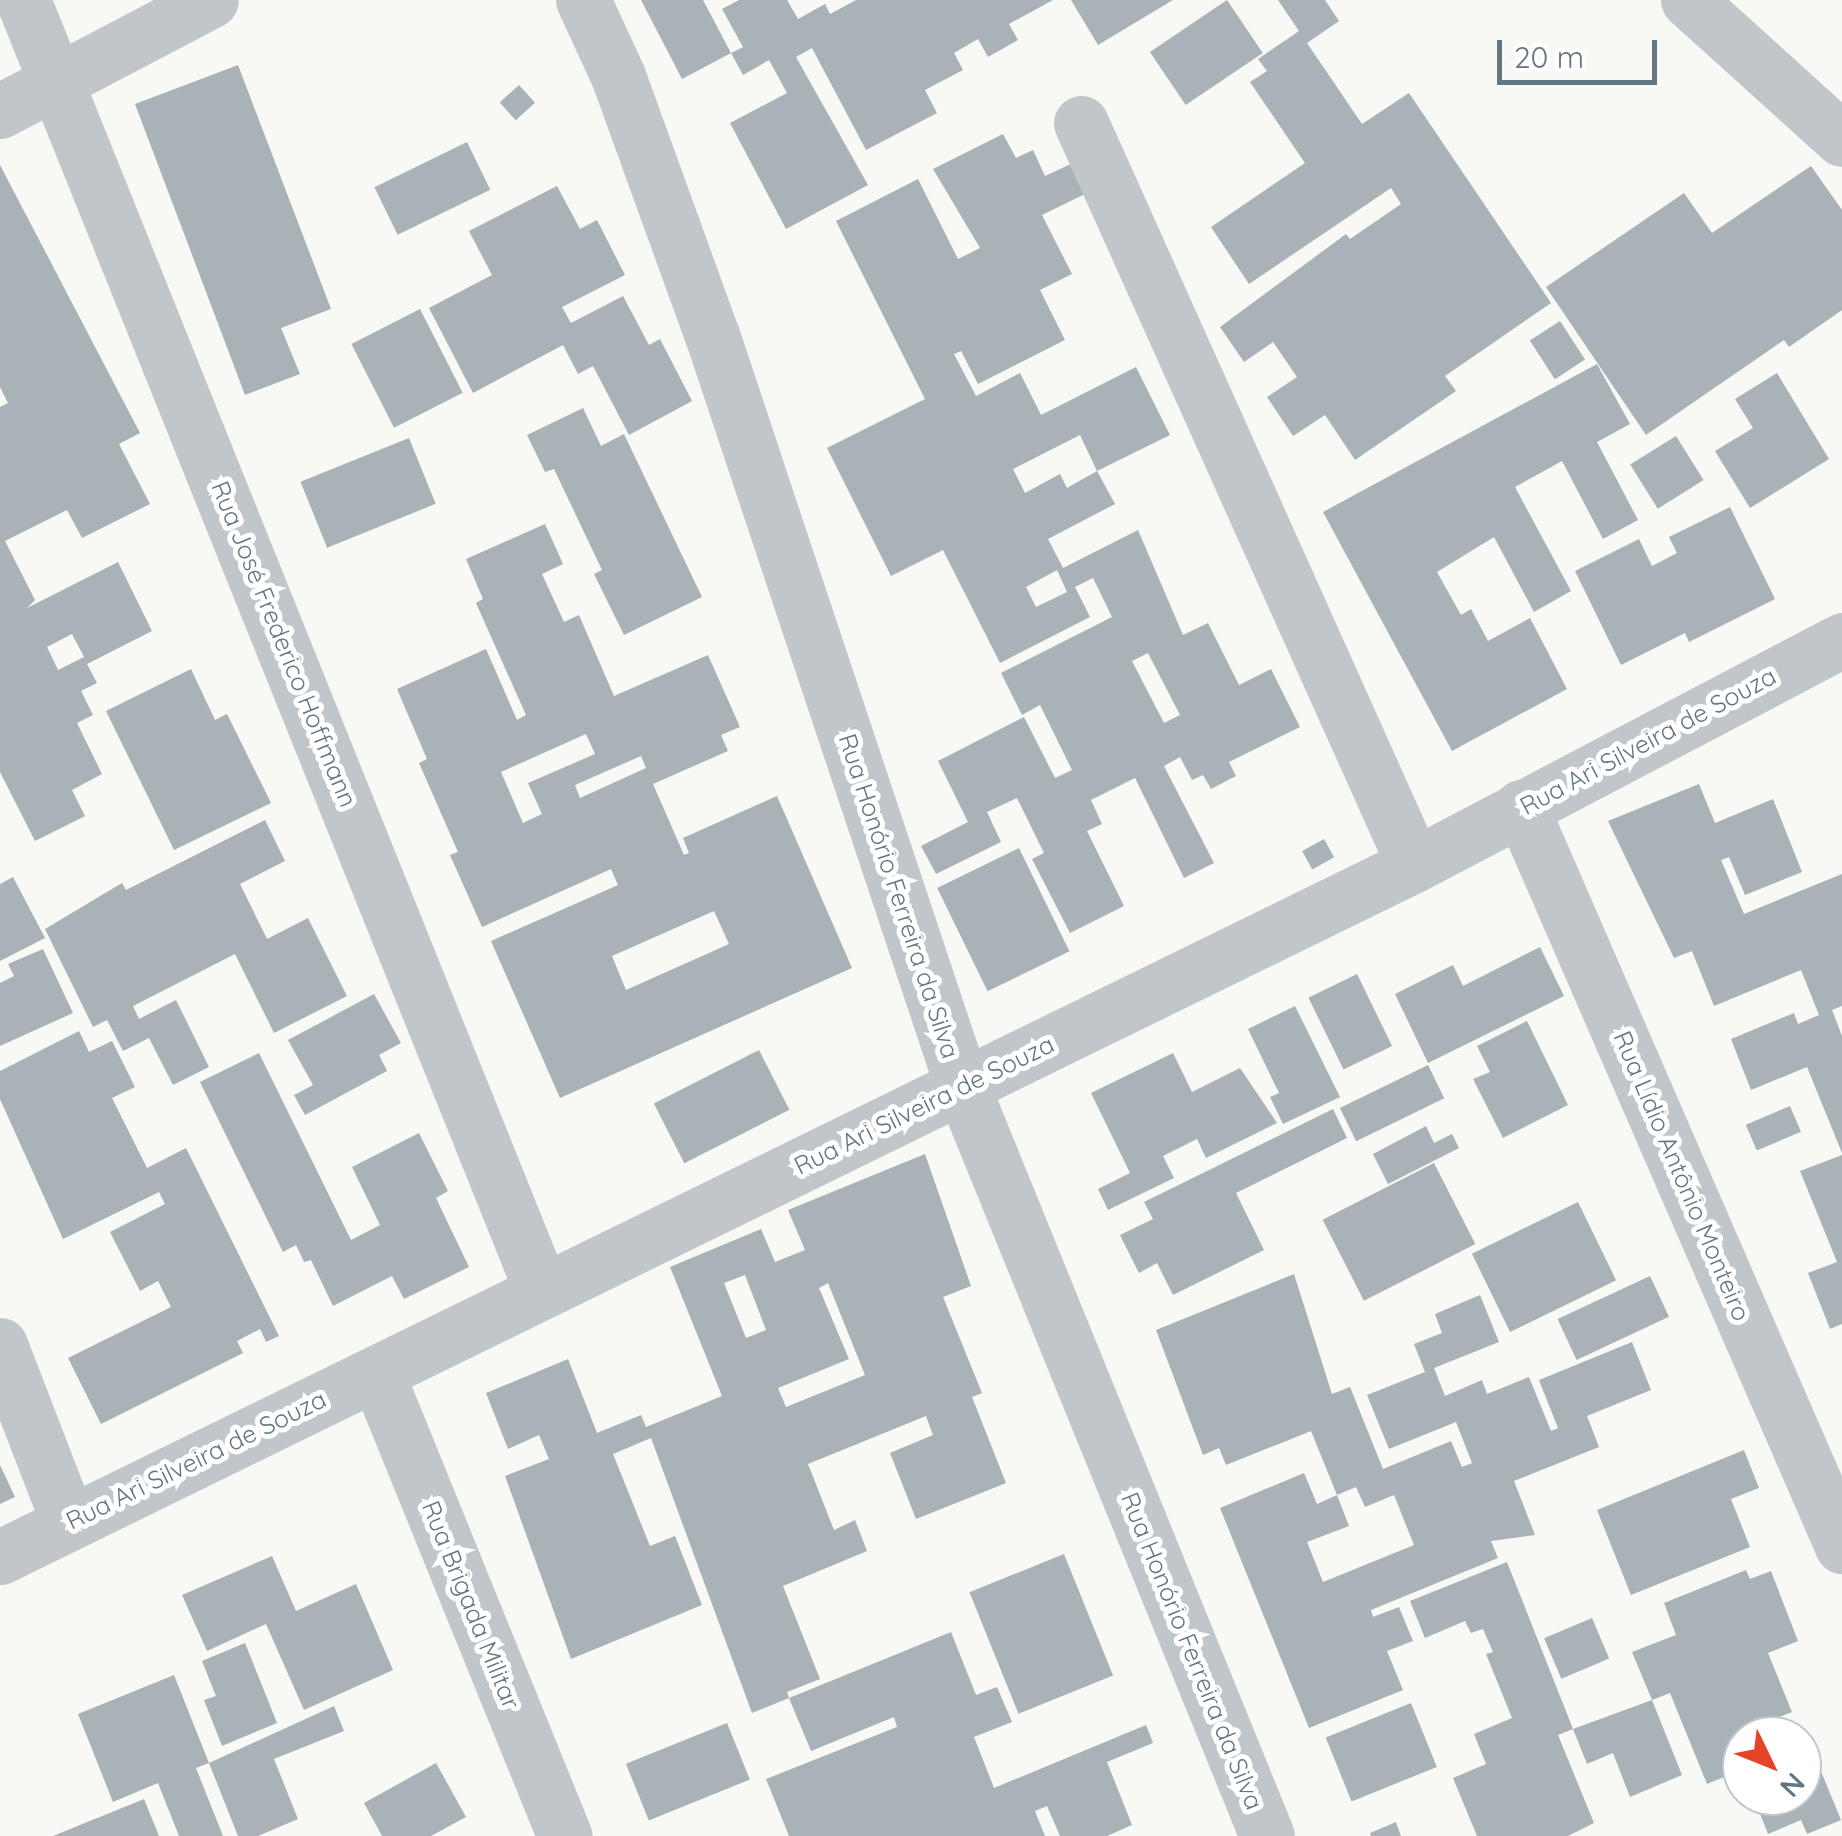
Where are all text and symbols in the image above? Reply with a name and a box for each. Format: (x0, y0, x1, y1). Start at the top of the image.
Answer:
scale bar (1502, 20, 1662, 82)
text: 20 m (1514, 38, 1584, 76)
street label: Rua José Frederico Hoffmann (205, 477, 363, 811)
street label: Rua Ari Silveira de Souza (1515, 661, 1781, 821)
street label: Rua Honório Ferreira da Silva (832, 730, 966, 1062)
street label: Rua Lídio Antônio Monteiro (1607, 1027, 1757, 1325)
street label: Rua Ari Silveira de Souza (789, 1029, 1059, 1181)
street label: Rua Ari Silveira de Souza (61, 1384, 331, 1536)
street label: Rua Honório Ferreira da Silva (1114, 1488, 1270, 1814)
street label: Rua Brigada Militar (415, 1496, 527, 1714)
north arrow (1722, 1716, 1822, 1816)
text: N (1773, 1766, 1813, 1805)

